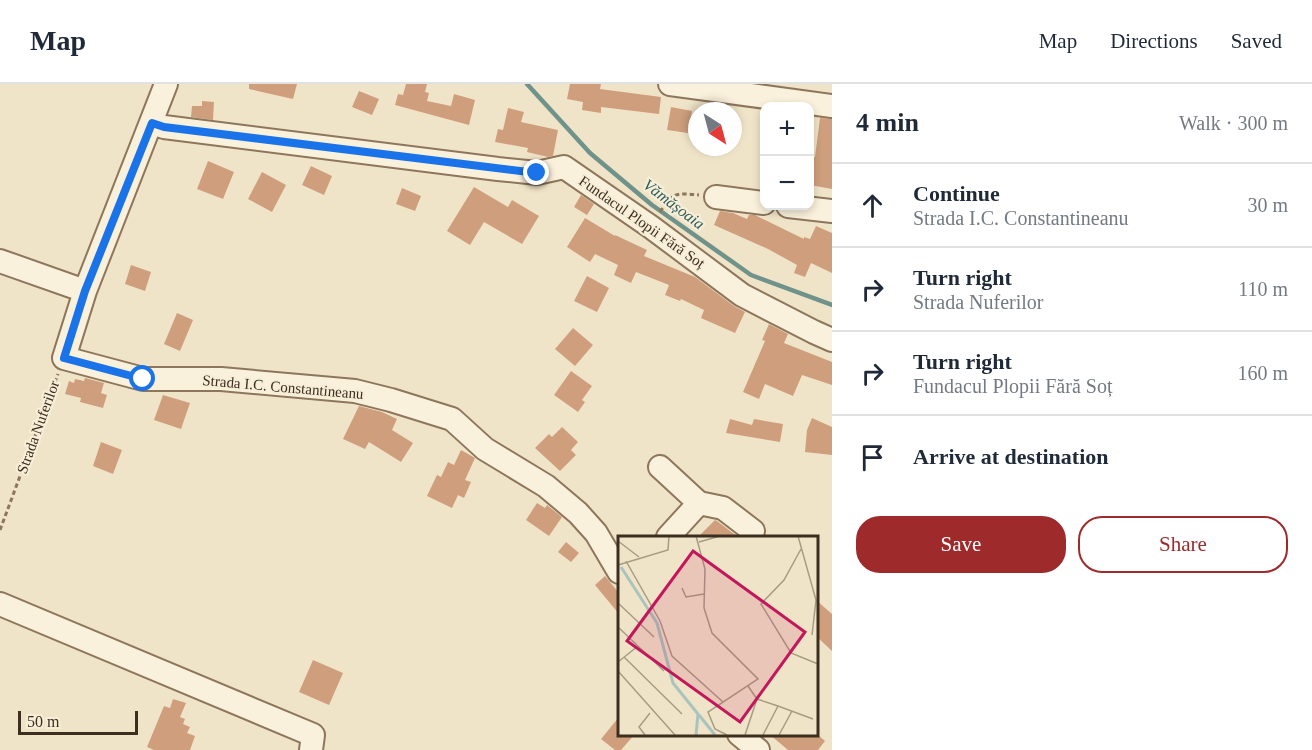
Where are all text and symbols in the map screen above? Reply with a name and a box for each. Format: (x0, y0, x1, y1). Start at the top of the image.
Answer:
text: Map (30, 25, 86, 56)
text: Map (1039, 29, 1077, 53)
text: Directions (1110, 29, 1198, 53)
text: Saved (1231, 29, 1282, 53)
north arrow (688, 102, 742, 156)
map controls (760, 102, 814, 210)
button: + (760, 102, 814, 156)
text: 4 min (856, 108, 919, 137)
text: Walk · 300 m (1179, 112, 1288, 134)
button: − (760, 156, 814, 210)
route end (523, 159, 549, 185)
street label: Fundacul Plopii Fără Soț (576, 173, 709, 273)
water label: Vămășoaia (640, 176, 708, 233)
text: Continue (913, 181, 1000, 206)
icon: ahead (856, 189, 889, 222)
text: 30 m (1247, 194, 1288, 216)
text: Strada I.C. Constantineanu (913, 207, 1129, 229)
text: Turn right (913, 265, 1012, 290)
icon: right (856, 273, 889, 306)
text: 110 m (1238, 278, 1288, 300)
text: Strada Nuferilor (913, 291, 1044, 313)
text: Turn right (913, 349, 1012, 374)
icon: right (856, 357, 889, 390)
text: 160 m (1237, 362, 1288, 384)
route start (129, 365, 155, 391)
street label: Strada I.C. Constantineanu (202, 372, 365, 402)
text: Fundacul Plopii Fără Soț (913, 375, 1112, 397)
street label: Strada Nuferilor (14, 378, 62, 476)
icon: arrive (856, 441, 889, 474)
text: Arrive at destination (913, 444, 1109, 469)
button: Save (856, 516, 1066, 573)
button: Share (1078, 516, 1288, 573)
inset map (618, 536, 817, 735)
scale bar (18, 708, 138, 736)
text: 50 m (27, 713, 59, 730)

